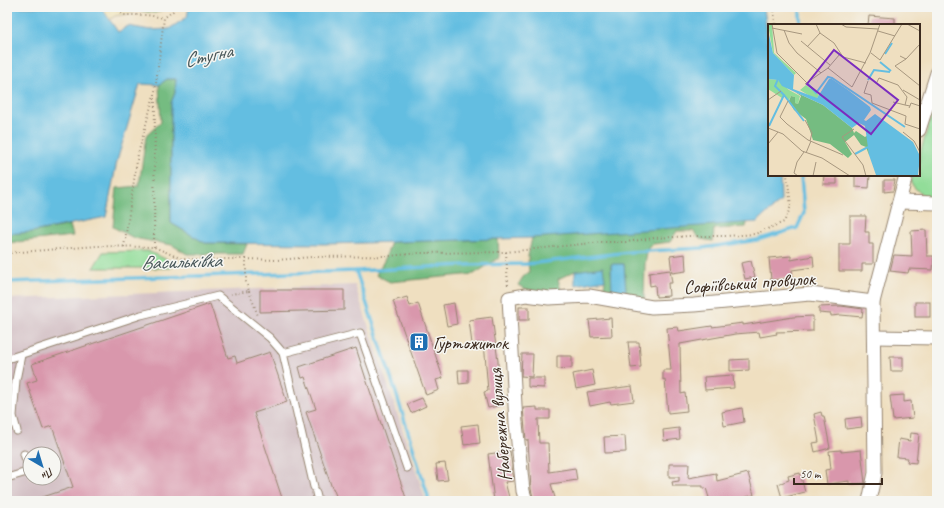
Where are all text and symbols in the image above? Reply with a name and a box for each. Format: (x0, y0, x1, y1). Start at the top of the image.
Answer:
inset map (768, 24, 920, 176)
water label: Стугна (182, 38, 236, 73)
water label: Васильківка (140, 248, 224, 275)
street label: Софіївський провулок (683, 266, 818, 300)
building icon: Гуртожиток (408, 331, 430, 353)
place label: Гуртожиток (433, 331, 510, 355)
street label: Набережна вулиця (483, 366, 517, 482)
north arrow (22, 446, 62, 486)
scale bar (794, 460, 882, 486)
text: Пн (38, 465, 57, 484)
text: 50 m (800, 466, 822, 482)

